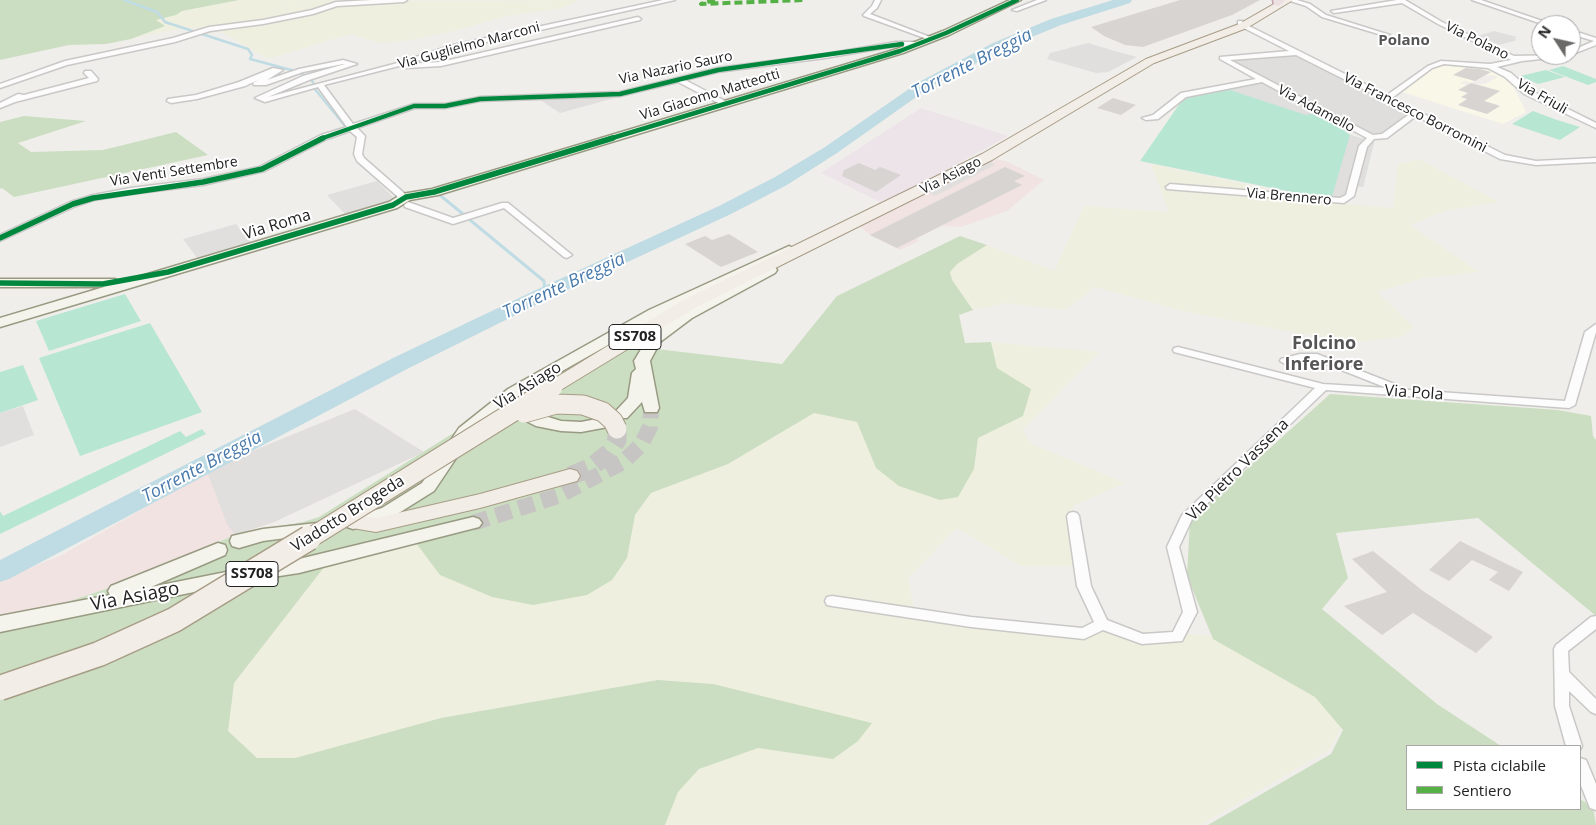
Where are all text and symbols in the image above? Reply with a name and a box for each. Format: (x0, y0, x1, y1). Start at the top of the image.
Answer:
north arrow (1531, 15, 1581, 65)
street label: Via Polano (1443, 18, 1511, 64)
street label: Via Guglielmo Marconi (396, 19, 542, 73)
text: N (1533, 22, 1555, 42)
water label: Torrente Breggia (908, 24, 1036, 104)
district label: Polano (1378, 32, 1430, 50)
street label: Via Nazario Sauro (618, 48, 734, 88)
street label: Via Giacomo Matteotti (638, 66, 782, 124)
street label: Via Francesco Borromini (1341, 70, 1489, 156)
street label: Via Friuli (1514, 76, 1570, 118)
street label: Via Adamello (1275, 82, 1357, 136)
street label: Via Asiago (918, 153, 984, 199)
street label: Via Venti Settembre (109, 154, 239, 190)
street label: Via Brennero (1246, 185, 1332, 209)
street label: Via Roma (241, 206, 313, 244)
water label: Torrente Breggia (499, 248, 629, 324)
road number: SS708 (609, 324, 661, 350)
district label: Folcino Inferiore (1284, 333, 1364, 376)
street label: Via Asiago (491, 358, 565, 414)
street label: Via Pola (1384, 381, 1444, 405)
street label: Via Pietro Vassena (1183, 415, 1293, 525)
water label: Torrente Breggia (138, 426, 266, 508)
street label: Viadotto Brogeda (288, 471, 408, 557)
road number: SS708 (226, 562, 278, 586)
street label: Via Asiago (89, 577, 181, 617)
legend (1406, 745, 1581, 810)
text: Pista ciclabile (1453, 755, 1546, 775)
text: Sentiero (1453, 780, 1512, 800)

